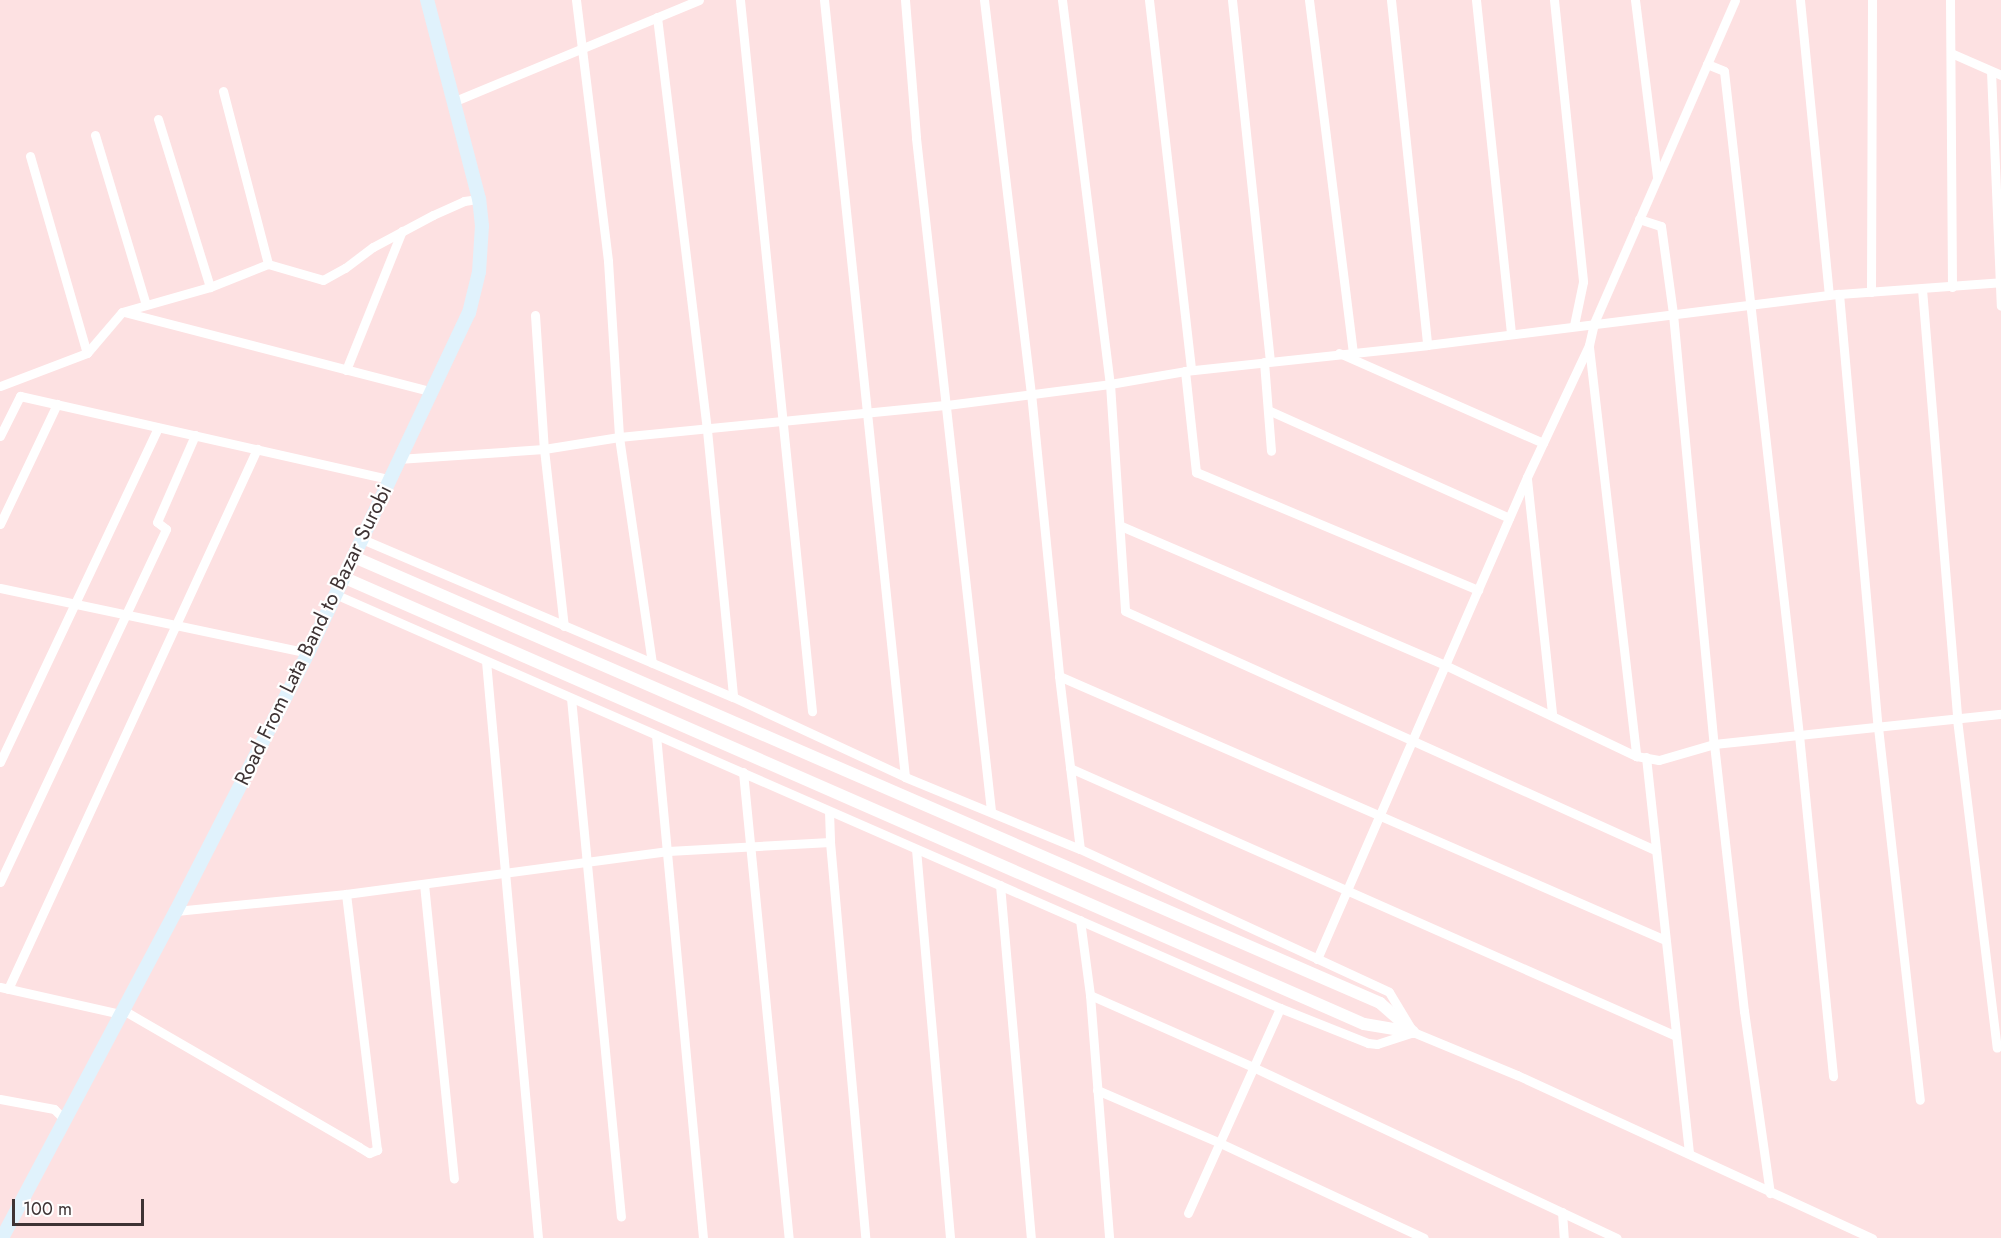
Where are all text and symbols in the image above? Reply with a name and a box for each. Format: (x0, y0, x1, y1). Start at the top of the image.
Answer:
street label: Road From Lata Band to Bazar Surobi (229, 481, 397, 789)
scale bar (15, 1187, 147, 1225)
text: 100 m (23, 1196, 72, 1222)

